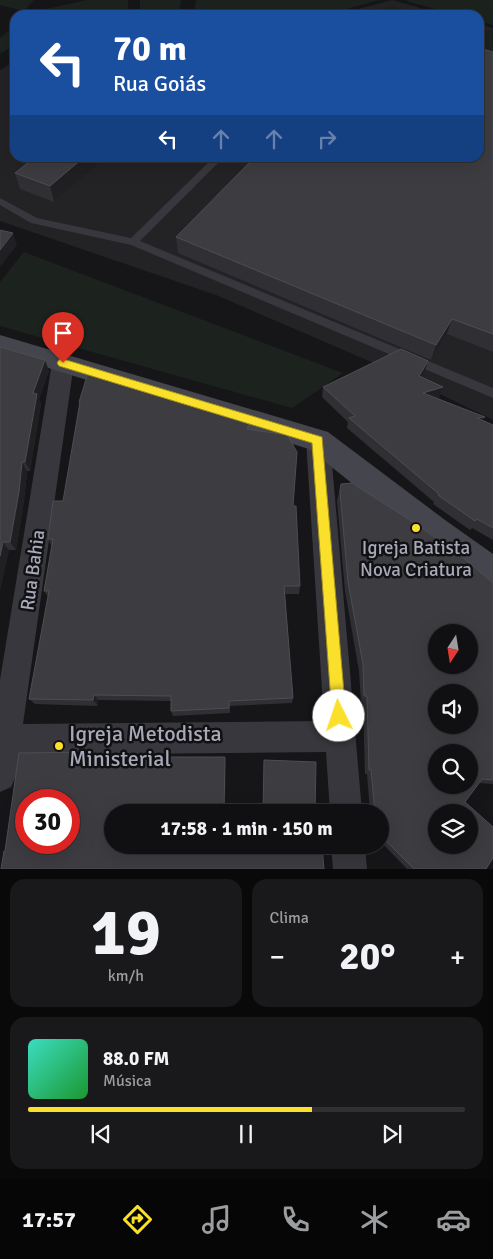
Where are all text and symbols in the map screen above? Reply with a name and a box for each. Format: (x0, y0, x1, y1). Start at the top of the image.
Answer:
text: 70 m (113, 27, 187, 70)
icon: left (30, 30, 95, 95)
text: Rua Goiás (113, 70, 206, 97)
icon: left (154, 125, 182, 153)
icon: ahead (207, 125, 235, 153)
icon: ahead (260, 125, 288, 153)
icon: right (313, 125, 341, 153)
pin (42, 312, 84, 363)
icon: arrive (49, 319, 77, 347)
marker: Igreja Batista Nova Criatura (410, 522, 422, 534)
street label: Rua Bahia (15, 528, 51, 612)
place label: Igreja Batista Nova Criatura (360, 536, 472, 582)
north arrow (428, 624, 478, 674)
map controls (428, 624, 478, 854)
button: sound (428, 684, 478, 734)
position arrow (312, 689, 364, 741)
place label: Igreja Metodista Ministerial (69, 720, 222, 772)
marker: Igreja Metodista Ministerial (53, 740, 65, 752)
button: search (428, 744, 478, 794)
speed limit sign: 30 (15, 789, 80, 854)
button: layers (428, 804, 478, 854)
text: 17:58 · 1 min · 150 m (160, 817, 333, 841)
text: 19 (91, 893, 161, 973)
text: Clima (270, 908, 309, 928)
text: 20° (339, 933, 395, 980)
text: − (270, 940, 285, 974)
text: + (450, 940, 465, 974)
text: km/h (108, 966, 144, 986)
text: 88.0 FM (103, 1047, 169, 1071)
text: Música (103, 1071, 152, 1091)
icon: previous (87, 1120, 115, 1148)
icon: pause (232, 1120, 260, 1148)
icon: next (378, 1120, 406, 1148)
icon: directions (120, 1202, 155, 1237)
icon: music (199, 1202, 234, 1237)
icon: phone (278, 1202, 313, 1237)
icon: climate (357, 1202, 392, 1237)
icon: car (436, 1202, 471, 1237)
text: 17:57 (22, 1206, 76, 1233)

